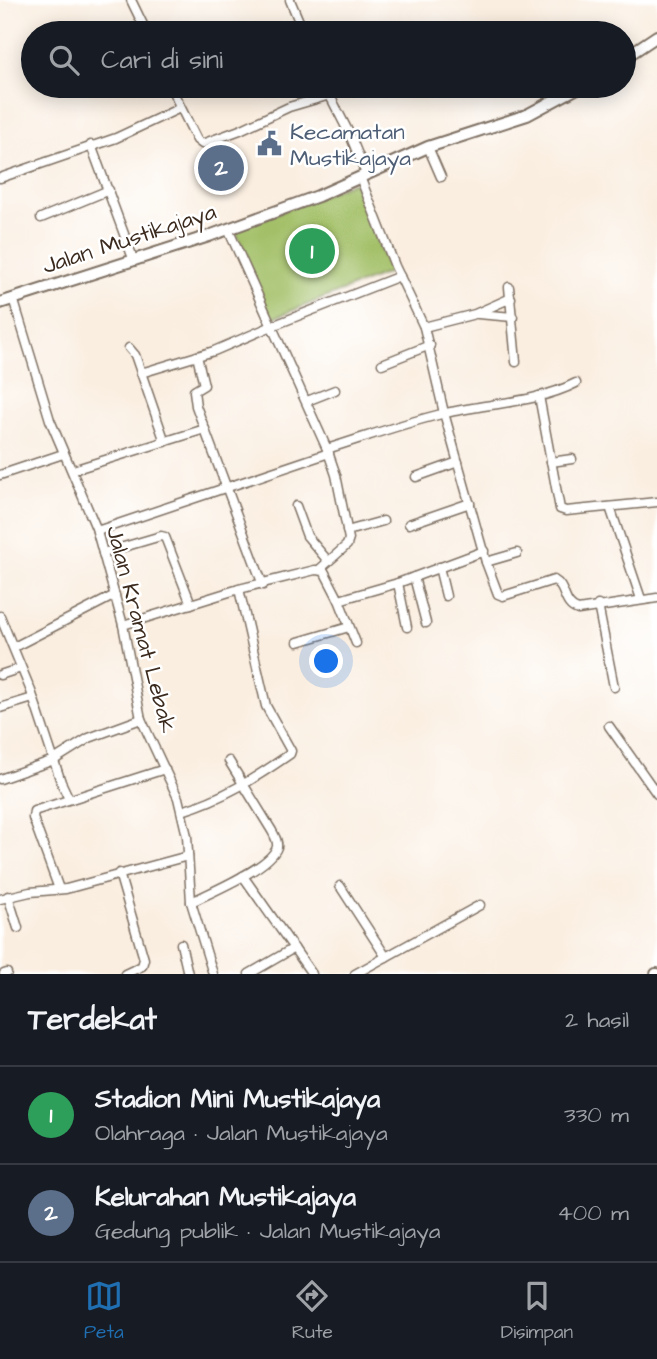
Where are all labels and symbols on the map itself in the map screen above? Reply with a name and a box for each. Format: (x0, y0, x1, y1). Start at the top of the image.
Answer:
place label: Kecamatan Mustikajaya (290, 116, 411, 175)
public building icon: Kecamatan Mustikajaya (256, 130, 284, 158)
pin: 2 (198, 142, 244, 194)
street label: Jalan Mustikajaya (38, 196, 221, 283)
pin: 1 (289, 225, 335, 277)
street label: Jalan Kramat Lebak (98, 522, 184, 736)
your location (309, 644, 343, 678)

